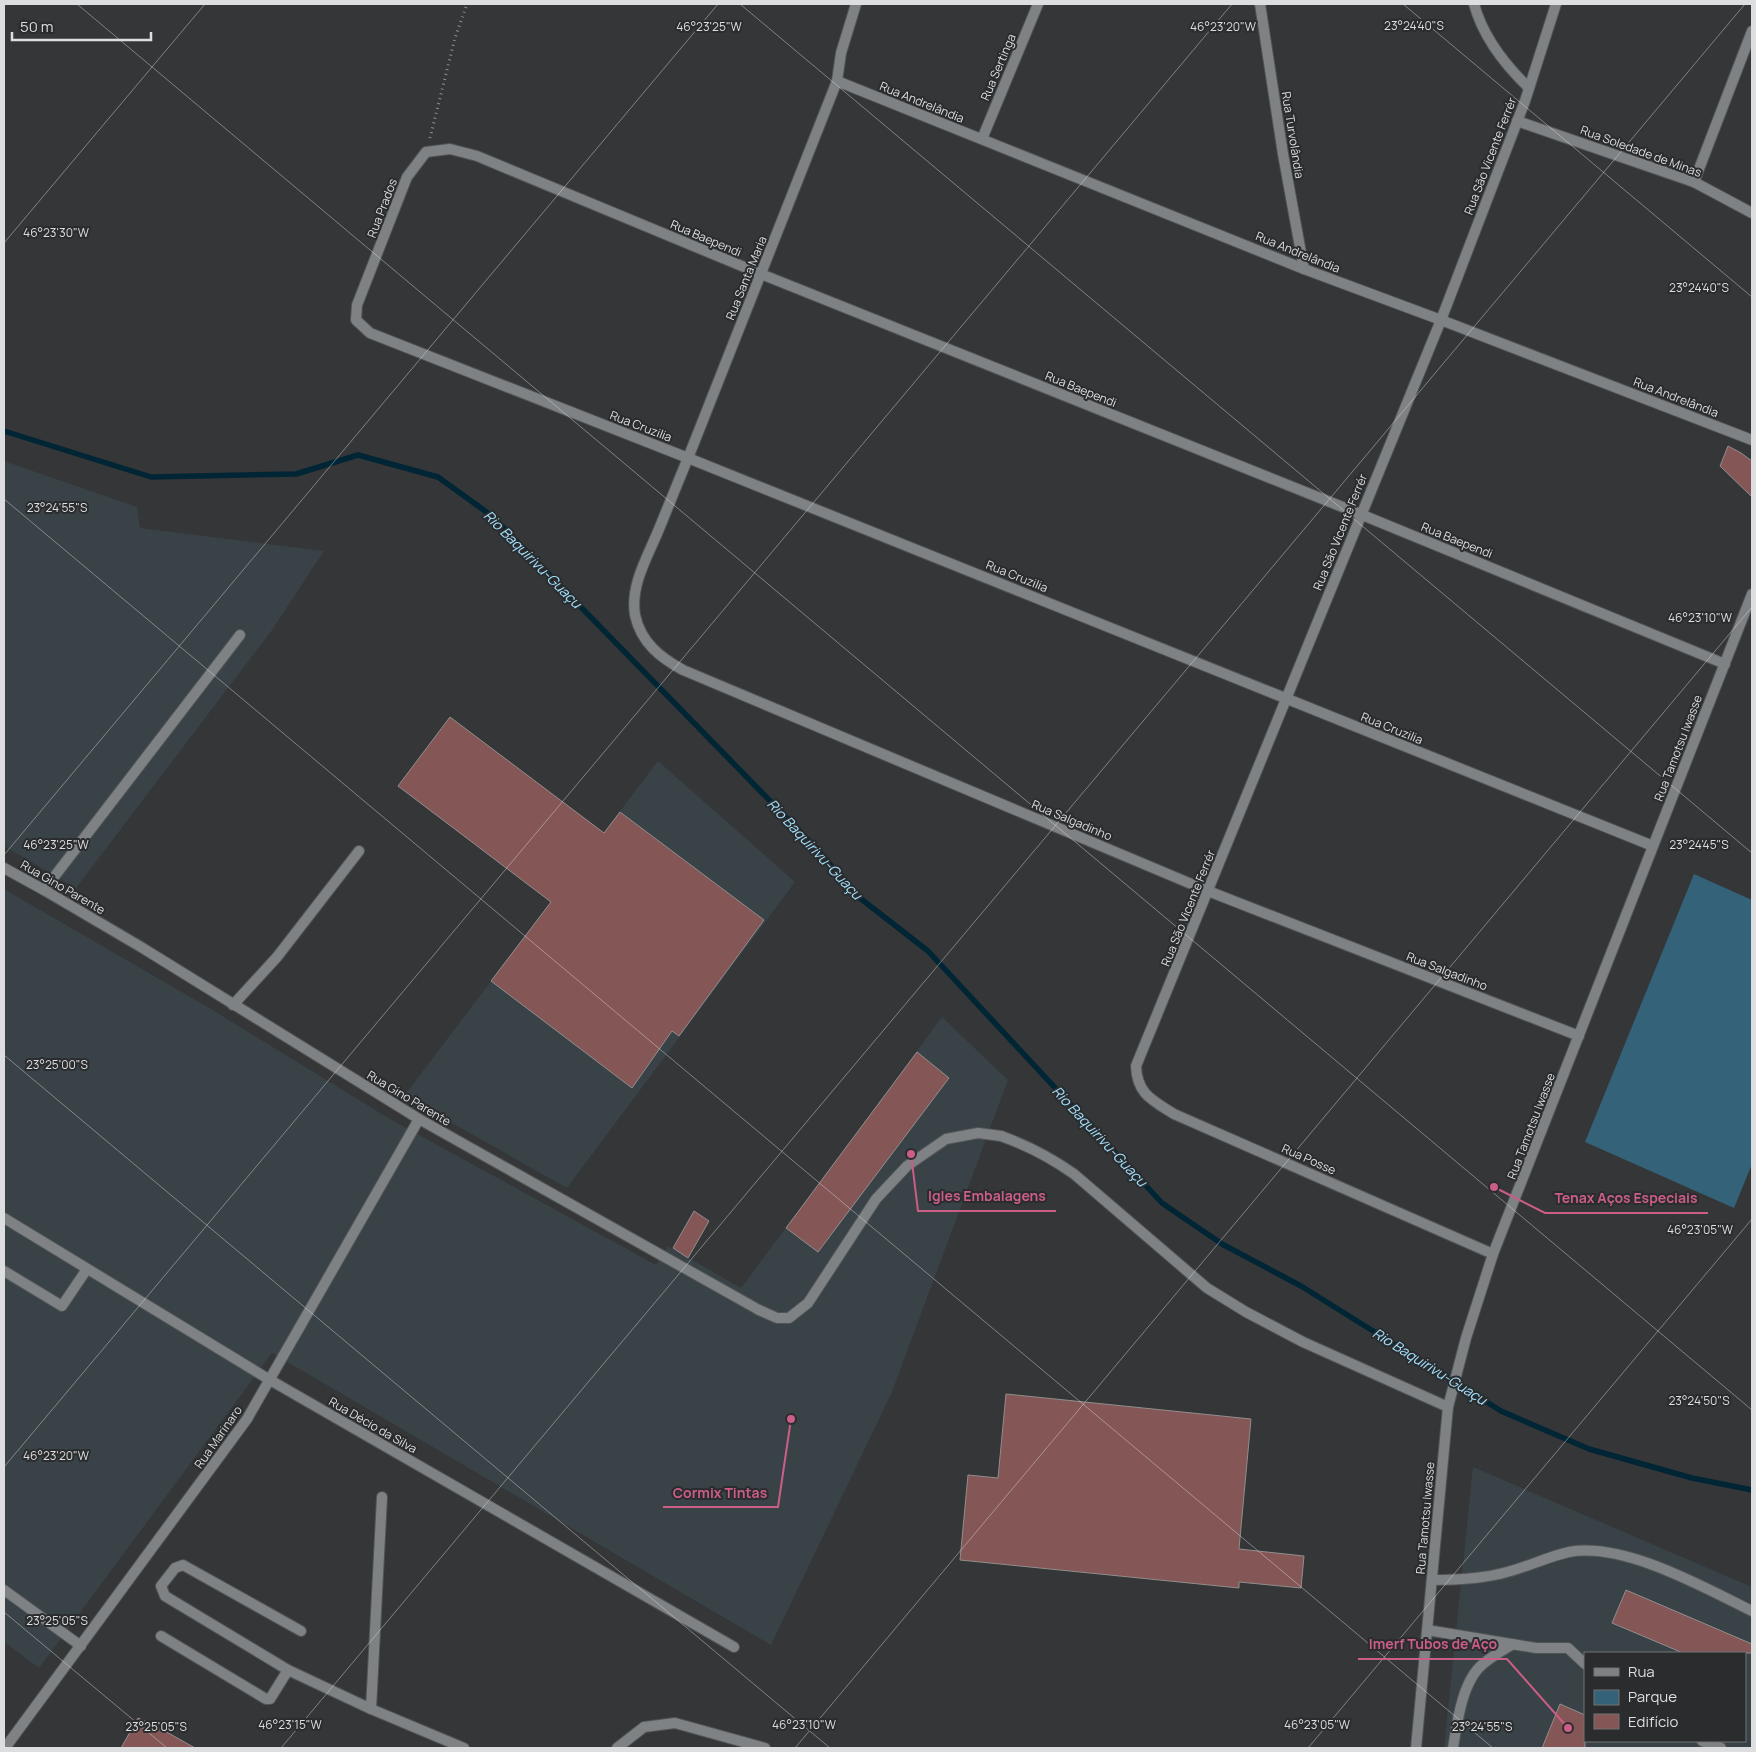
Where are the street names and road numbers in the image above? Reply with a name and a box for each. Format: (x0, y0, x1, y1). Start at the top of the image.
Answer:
street label: Rua Sertinga (976, 31, 1020, 103)
street label: Rua Andrelândia (877, 77, 967, 127)
street label: Rua Turvolândia (1278, 90, 1308, 180)
street label: Rua São Vicente Ferrér (1460, 94, 1520, 217)
street label: Rua Soledade de Minas (1578, 121, 1704, 181)
street label: Rua Prados (363, 176, 401, 240)
street label: Rua Baependi (668, 215, 744, 261)
street label: Rua Andrelândia (1253, 227, 1343, 277)
street label: Rua Santa Maria (721, 233, 771, 323)
street label: Rua Baependi (1043, 367, 1119, 411)
street label: Rua Andrelândia (1631, 373, 1721, 421)
street label: Rua Cruzilia (608, 406, 674, 446)
street label: Rua São Vicente Ferrér (1309, 471, 1371, 593)
street label: Rua Baependi (1419, 518, 1495, 562)
street label: Rua Cruzilia (984, 556, 1050, 596)
street label: Rua Tamotsu Iwasse (1650, 692, 1706, 804)
street label: Rua Cruzilia (1359, 708, 1425, 748)
street label: Rua Salgadinho (1029, 795, 1115, 845)
street label: Rua São Vicente Ferrér (1157, 847, 1219, 969)
street label: Rua Gino Parente (18, 856, 108, 918)
street label: Rua Salgadinho (1404, 948, 1490, 994)
street label: Rua Gino Parente (364, 1066, 454, 1130)
street label: Rua Tamotsu Iwasse (1503, 1070, 1559, 1182)
street label: Rua Posse (1279, 1140, 1339, 1178)
street label: Rua Décio da Silva (326, 1393, 420, 1457)
street label: Rua Marinaro (190, 1402, 246, 1472)
street label: Rua Tamotsu Iwasse (1412, 1461, 1438, 1575)

